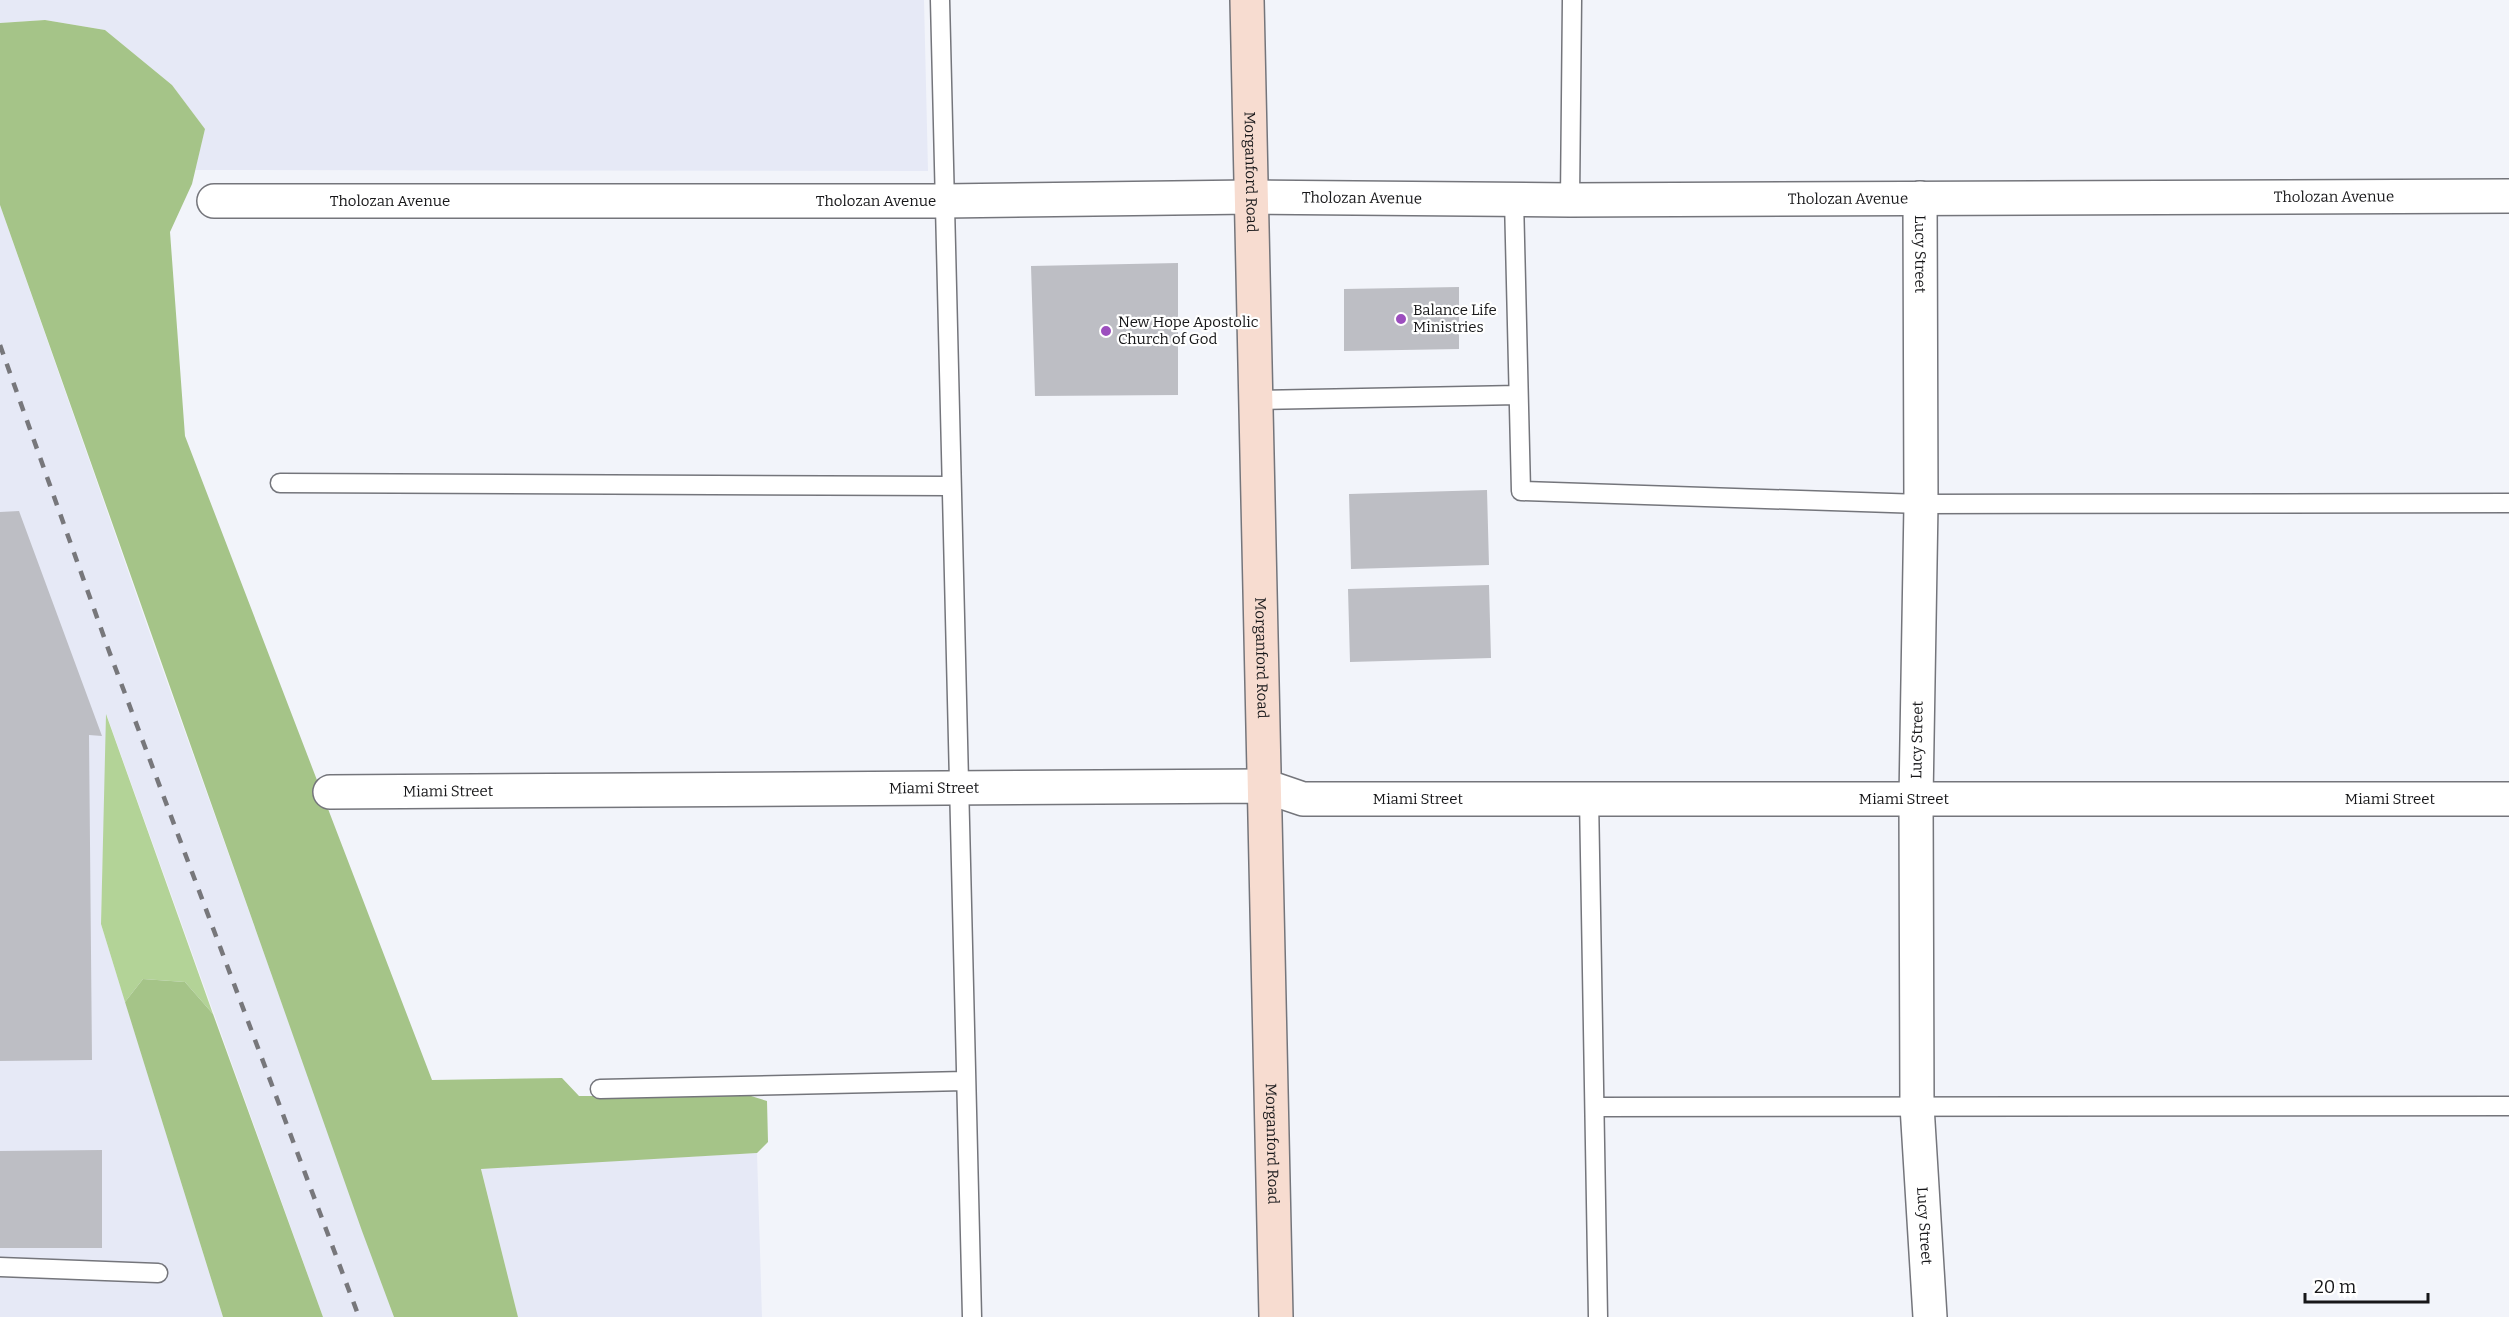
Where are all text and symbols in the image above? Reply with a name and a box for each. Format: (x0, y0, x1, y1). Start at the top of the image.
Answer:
street label: Morganford Road (1240, 111, 1261, 233)
street label: Tholozan Avenue (2274, 187, 2394, 206)
street label: Tholozan Avenue (1302, 188, 1422, 208)
street label: Tholozan Avenue (1788, 190, 1908, 208)
street label: Tholozan Avenue (330, 192, 450, 210)
street label: Tholozan Avenue (816, 192, 936, 210)
street label: Lucy Street (1911, 215, 1929, 294)
place label: Balance Life Ministries (1413, 301, 1497, 336)
marker: Balance Life Ministries (1394, 312, 1408, 326)
place label: New Hope Apostolic Church of God (1118, 313, 1259, 348)
marker: New Hope Apostolic Church of God (1099, 324, 1113, 338)
street label: Morganford Road (1251, 597, 1272, 719)
street label: Lucy Street (1907, 700, 1927, 779)
street label: Miami Street (889, 779, 980, 797)
street label: Miami Street (403, 782, 494, 801)
street label: Miami Street (1373, 790, 1463, 808)
street label: Miami Street (1859, 790, 1949, 808)
street label: Miami Street (2345, 790, 2435, 808)
street label: Morganford Road (1262, 1083, 1283, 1205)
street label: Lucy Street (1913, 1186, 1936, 1266)
scale bar (2305, 1266, 2428, 1304)
text: 20 m (2314, 1276, 2356, 1298)

